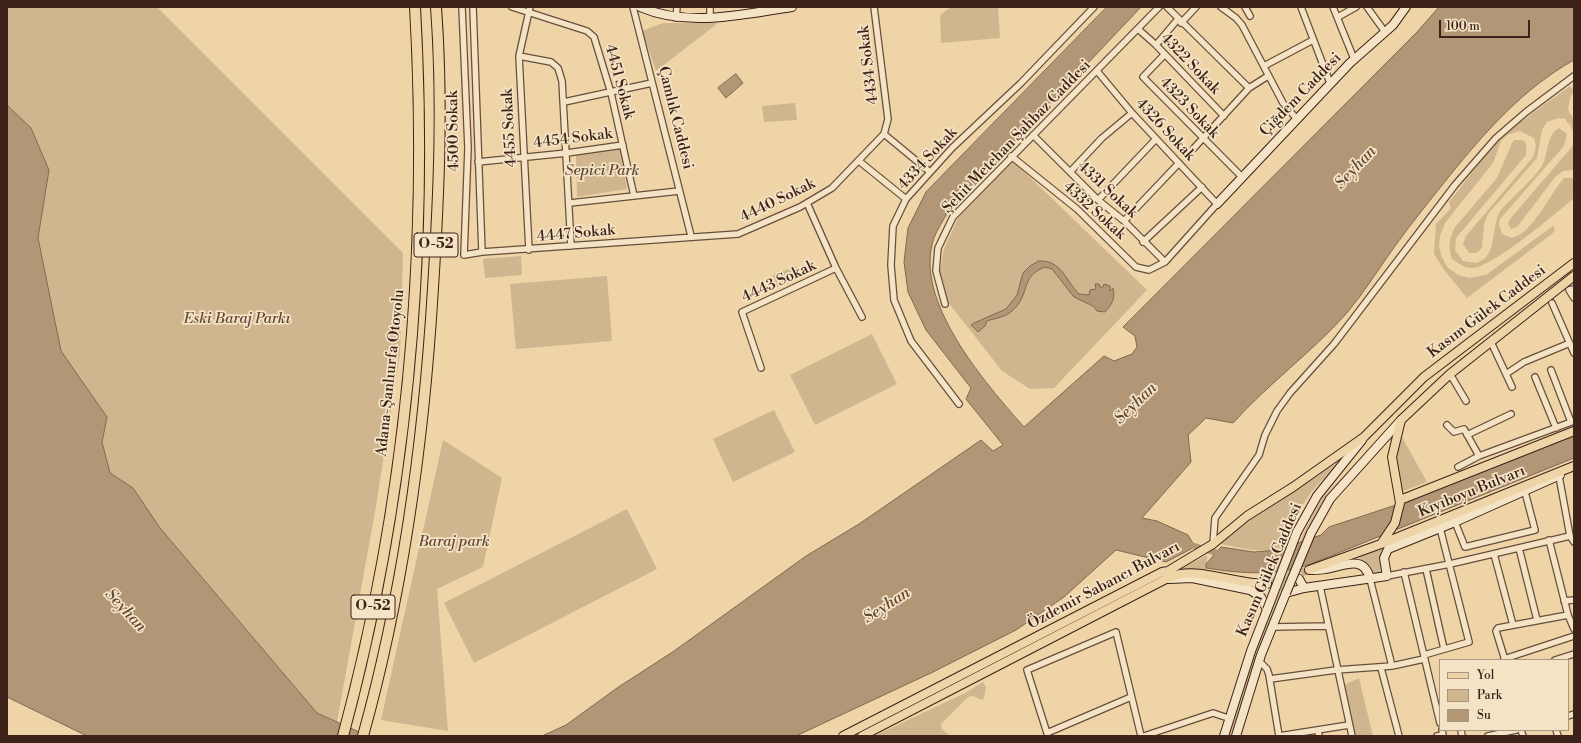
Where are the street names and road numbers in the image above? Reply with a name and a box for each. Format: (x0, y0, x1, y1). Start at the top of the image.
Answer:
street label: 4434 Sokak (855, 24, 883, 106)
street label: 4322 Sokak (1156, 30, 1224, 98)
street label: 4451 Sokak (600, 43, 638, 121)
street label: Çiğdem Caddesi (1257, 49, 1345, 141)
street label: Şehit Metehan Şahbaz Caddesi (939, 57, 1095, 217)
street label: Çamlık Caddesi (654, 65, 696, 171)
street label: 4323 Sokak (1155, 74, 1223, 142)
street label: 4455 Sokak (499, 88, 521, 168)
street label: 4500 Sokak (444, 90, 464, 172)
street label: 4326 Sokak (1132, 95, 1198, 165)
street label: 4334 Sokak (895, 124, 961, 194)
street label: 4454 Sokak (532, 125, 614, 153)
street label: 4331 Sokak (1073, 158, 1141, 222)
street label: 4440 Sokak (738, 175, 818, 227)
street label: 4332 Sokak (1059, 178, 1129, 244)
street label: 4447 Sokak (536, 222, 616, 246)
road number: O-52 (414, 233, 458, 257)
street label: 4443 Sokak (739, 257, 819, 307)
street label: Kasım Gülek Caddesi (1424, 262, 1550, 362)
street label: Adana-Şanlıurfa Otoyolu (373, 288, 409, 458)
street label: Kıyıboyu Bulvarı (1416, 462, 1528, 522)
street label: Kasım Gülek Caddesi (1234, 500, 1306, 640)
street label: Özdemir Sabancı Bulvarı (1025, 538, 1183, 634)
road number: O-52 (351, 595, 395, 619)

